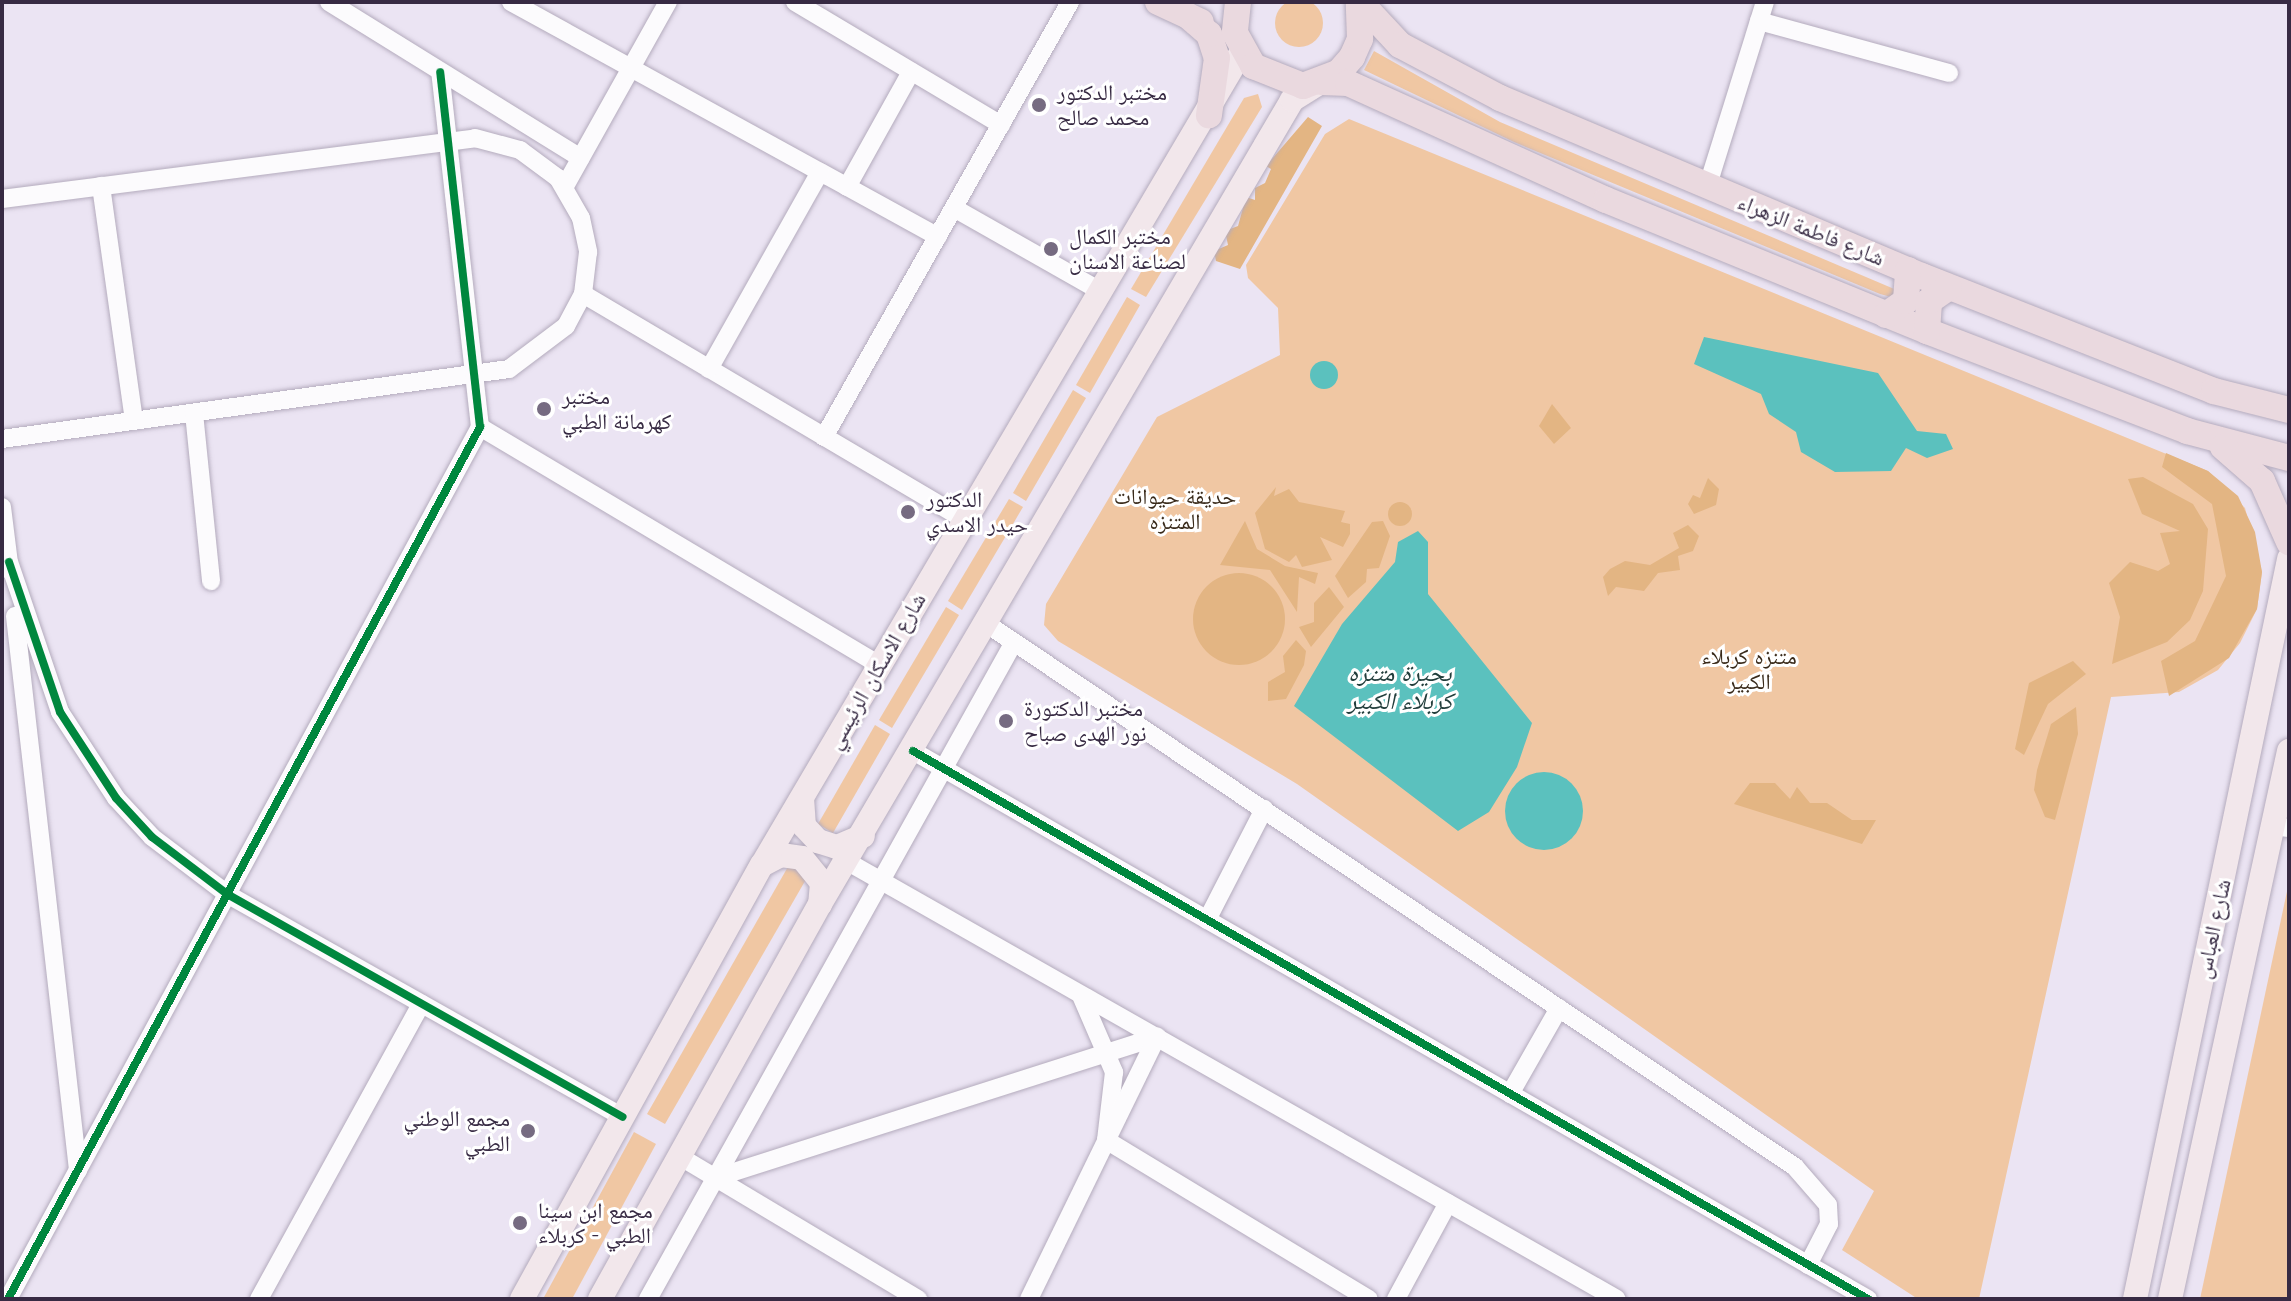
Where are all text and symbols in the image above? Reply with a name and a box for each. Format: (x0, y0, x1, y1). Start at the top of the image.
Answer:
place label: مختبر الدكتور محمد صالح (1057, 79, 1167, 130)
marker: مختبر الدكتور محمد صالح (1028, 94, 1050, 116)
street label: شارع فاطمة الزهراء (1734, 189, 1888, 271)
place label: مختبر الكمال لصناعة الاسنان (1069, 223, 1186, 274)
marker: مختبر الكمال لصناعة الاسنان (1040, 238, 1062, 260)
place label: مختبر كهرمانة الطبي (562, 383, 671, 434)
marker: مختبر كهرمانة الطبي (533, 398, 555, 420)
park label: حديقة حيوانات المتنزه (1114, 483, 1236, 534)
place label: الدكتور حيدر الاسدي (926, 486, 1028, 538)
marker: الدكتور حيدر الاسدي (897, 501, 919, 523)
street label: شارع الاسكان الرئيسي (821, 588, 931, 754)
park label: متنزه كربلاء الكبير (1701, 643, 1797, 694)
water label: بحيرة متنزه كربلاء الكبير (1347, 659, 1453, 715)
place label: مختبر الدكتورة نور الهدى صباح (1024, 695, 1146, 746)
marker: مختبر الدكتورة نور الهدى صباح (995, 710, 1017, 732)
street label: شارع العباس (2190, 877, 2236, 981)
place label: مجمع الوطني الطبي (403, 1105, 510, 1156)
marker: مجمع الوطني الطبي (517, 1120, 539, 1142)
place label: مجمع ابن سينا الطبي - كربلاء (538, 1197, 653, 1248)
marker: مجمع ابن سينا الطبي - كربلاء (509, 1212, 531, 1234)

